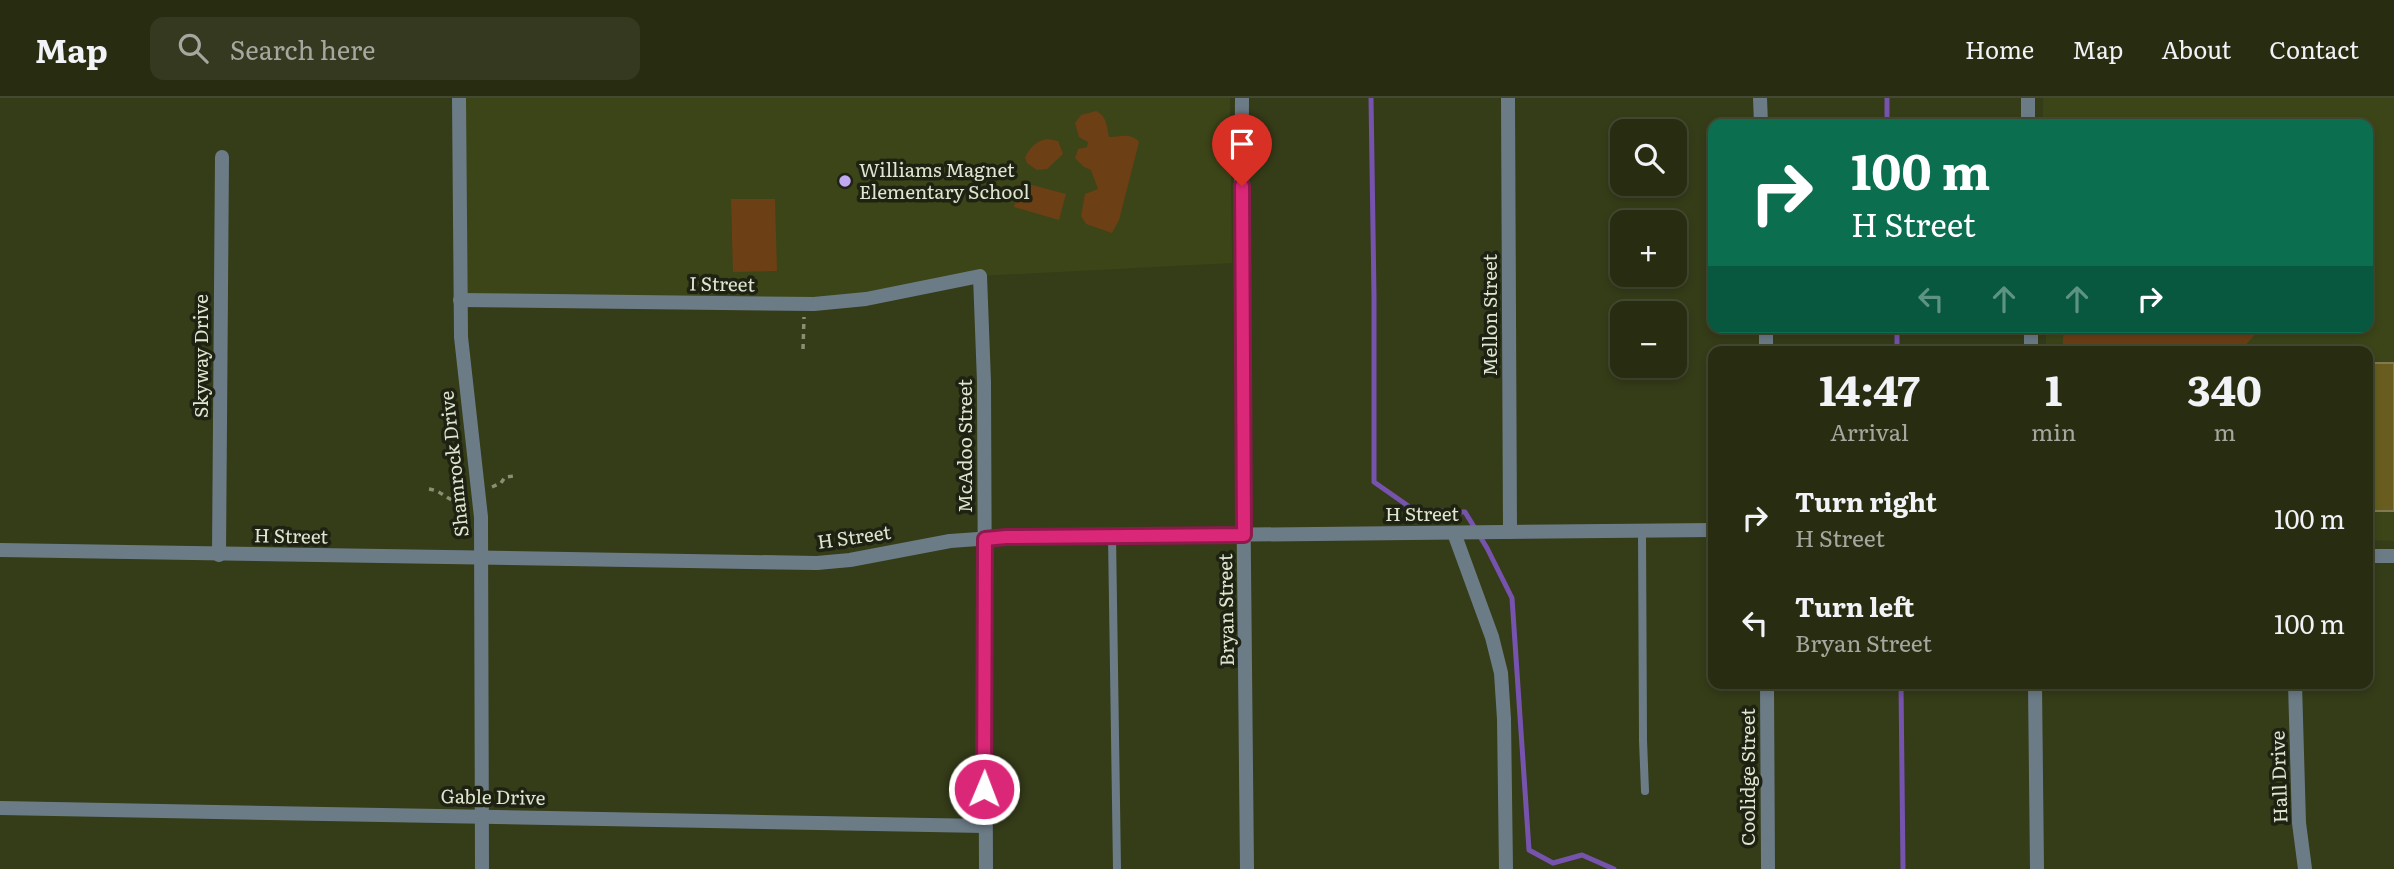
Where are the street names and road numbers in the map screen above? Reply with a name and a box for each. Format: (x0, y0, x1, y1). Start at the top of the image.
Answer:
street label: Mellon Street (1475, 253, 1503, 376)
street label: I Street (689, 268, 756, 298)
street label: Skyway Drive (186, 294, 214, 418)
street label: McAdoo Street (950, 379, 978, 513)
street label: Shamrock Drive (431, 390, 475, 539)
street label: H Street (1385, 499, 1459, 527)
street label: H Street (815, 517, 893, 555)
street label: H Street (254, 520, 329, 550)
street label: Bryan Street (1210, 553, 1240, 667)
street label: Coolidge Street (1733, 708, 1761, 846)
street label: Hall Drive (2262, 730, 2294, 824)
street label: Gable Drive (440, 781, 546, 811)

